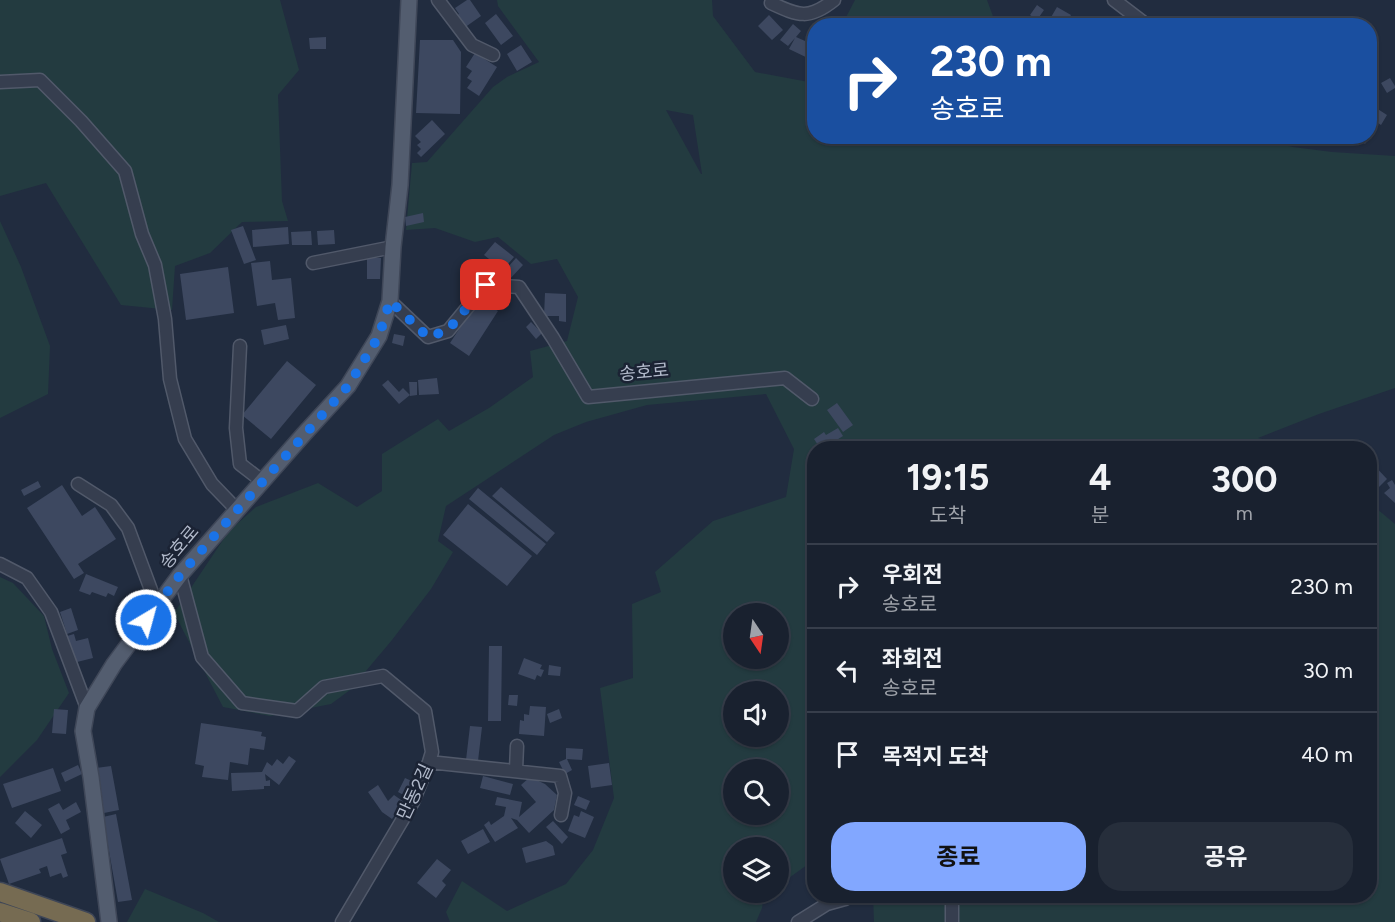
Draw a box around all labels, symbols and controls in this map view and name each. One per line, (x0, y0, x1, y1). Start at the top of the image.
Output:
text: 230 m (930, 36, 1052, 87)
icon: right (831, 42, 909, 120)
text: 송호로 (930, 92, 1005, 125)
pin (460, 259, 511, 310)
icon: arrive (469, 268, 502, 301)
street label: 송호로 (618, 359, 670, 385)
text: 19:15 (906, 456, 989, 499)
text: 4 (1089, 456, 1112, 499)
text: 300 (1211, 458, 1278, 501)
text: m (1236, 501, 1253, 525)
text: 도착 (929, 503, 966, 527)
text: 분 (1091, 503, 1109, 527)
street label: 송호로 (155, 521, 203, 573)
text: 우회전 (882, 561, 943, 588)
icon: right (831, 570, 864, 603)
text: 230 m (1290, 573, 1353, 600)
position arrow (114, 588, 178, 652)
text: 송호로 (882, 592, 937, 616)
north arrow (723, 603, 789, 669)
map controls (723, 603, 789, 903)
text: 좌회전 (882, 645, 943, 672)
icon: left (831, 654, 864, 687)
text: 30 m (1303, 657, 1353, 684)
text: 송호로 (882, 676, 937, 700)
button: sound (723, 681, 789, 747)
icon: arrive (831, 738, 864, 771)
text: 40 m (1301, 741, 1353, 768)
text: 목적지 도착 (882, 743, 988, 770)
button: search (723, 759, 789, 825)
street label: 만동2길 (392, 760, 438, 824)
button: 종료 (831, 822, 1086, 891)
button: 공유 (1098, 822, 1353, 891)
button: layers (723, 837, 789, 903)

